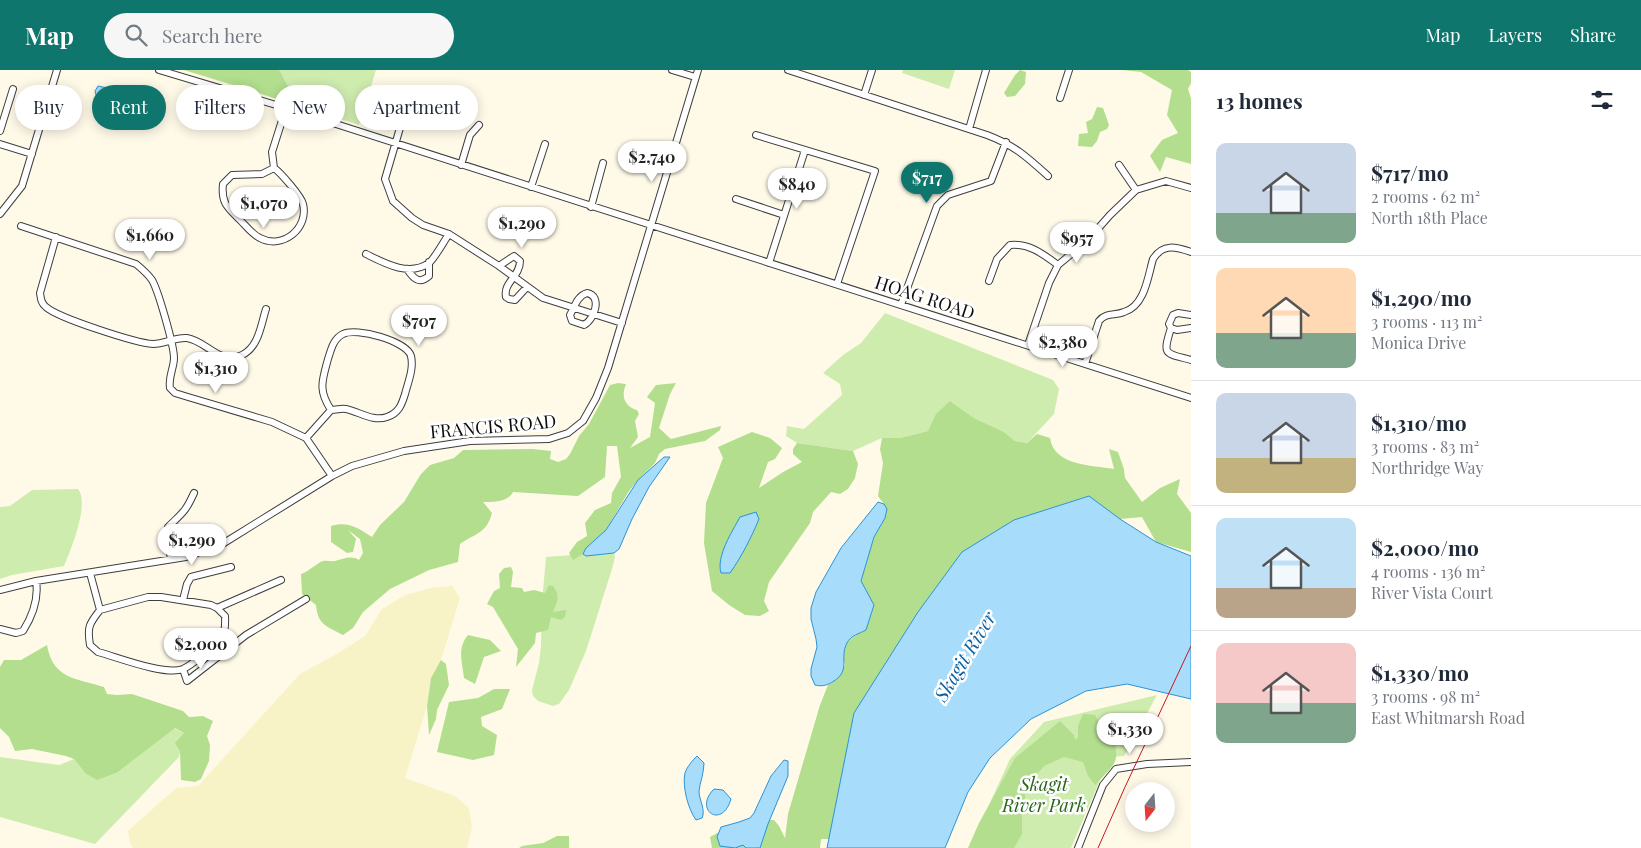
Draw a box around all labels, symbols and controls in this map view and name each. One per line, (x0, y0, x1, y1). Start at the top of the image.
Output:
search box (104, 13, 454, 58)
text: Map (25, 19, 74, 51)
icon: search (122, 21, 150, 49)
text: Search here (162, 22, 262, 48)
text: Map (1425, 23, 1460, 47)
text: Layers (1488, 23, 1542, 47)
text: Share (1570, 23, 1616, 47)
chip: Buy (15, 85, 82, 130)
chip: Rent (92, 85, 166, 130)
chip: Filters (176, 85, 264, 130)
chip: New (274, 85, 345, 130)
chip: Apartment (355, 85, 478, 130)
text: 13 homes (1216, 86, 1303, 114)
icon: filters (1588, 86, 1616, 114)
pin: $2,740 (611, 140, 693, 183)
text: $2,740 (629, 146, 675, 167)
text: $717/mo (1371, 158, 1449, 186)
pin: $717 (897, 162, 957, 204)
icon: home (1256, 163, 1316, 223)
text: $717 (912, 167, 942, 188)
pin: $840 (767, 168, 827, 210)
text: $840 (779, 173, 815, 194)
pin: $1,070 (223, 186, 305, 229)
text: 2 rooms · 62 m² (1371, 186, 1480, 207)
text: $1,070 (240, 192, 288, 213)
pin: $1,290 (481, 206, 563, 249)
text: North 18th Place (1371, 207, 1488, 228)
text: $1,290 (498, 212, 546, 233)
pin: $1,660 (109, 218, 191, 261)
pin: $957 (1047, 222, 1107, 264)
text: $1,660 (126, 224, 174, 245)
text: $957 (1061, 227, 1093, 248)
street label: HOAG ROAD (872, 270, 978, 324)
text: $1,290/mo (1371, 283, 1472, 311)
icon: home (1256, 288, 1316, 348)
pin: $707 (389, 304, 449, 347)
text: $707 (402, 310, 436, 331)
text: 3 rooms · 113 m² (1371, 311, 1482, 332)
pin: $2,380 (1022, 326, 1104, 368)
text: $2,380 (1039, 331, 1087, 352)
text: Monica Drive (1371, 332, 1466, 353)
pin: $1,310 (175, 352, 257, 394)
text: $1,310 (194, 357, 238, 378)
text: $1,310/mo (1371, 408, 1467, 436)
street label: FRANCIS ROAD (429, 409, 557, 443)
icon: home (1256, 413, 1316, 473)
text: 3 rooms · 83 m² (1371, 436, 1479, 457)
text: Northridge Way (1371, 457, 1484, 478)
pin: $1,290 (151, 524, 233, 566)
text: $1,290 (168, 529, 216, 550)
text: $2,000/mo (1371, 533, 1479, 561)
icon: home (1256, 538, 1316, 598)
text: 4 rooms · 136 m² (1371, 561, 1486, 582)
text: River Vista Court (1371, 582, 1493, 603)
water label: Skagit River (926, 605, 1001, 707)
pin: $2,000 (160, 628, 242, 670)
text: $2,000 (175, 633, 227, 654)
text: $1,330/mo (1371, 658, 1469, 686)
icon: home (1256, 663, 1316, 723)
text: 3 rooms · 98 m² (1371, 686, 1480, 707)
text: East Whitmarsh Road (1371, 707, 1525, 728)
pin: $1,330 (1089, 712, 1171, 755)
text: $1,330 (1107, 718, 1153, 739)
park label: Skagit River Park (1001, 772, 1086, 817)
north arrow (1125, 782, 1175, 832)
map controls (1125, 782, 1175, 832)

